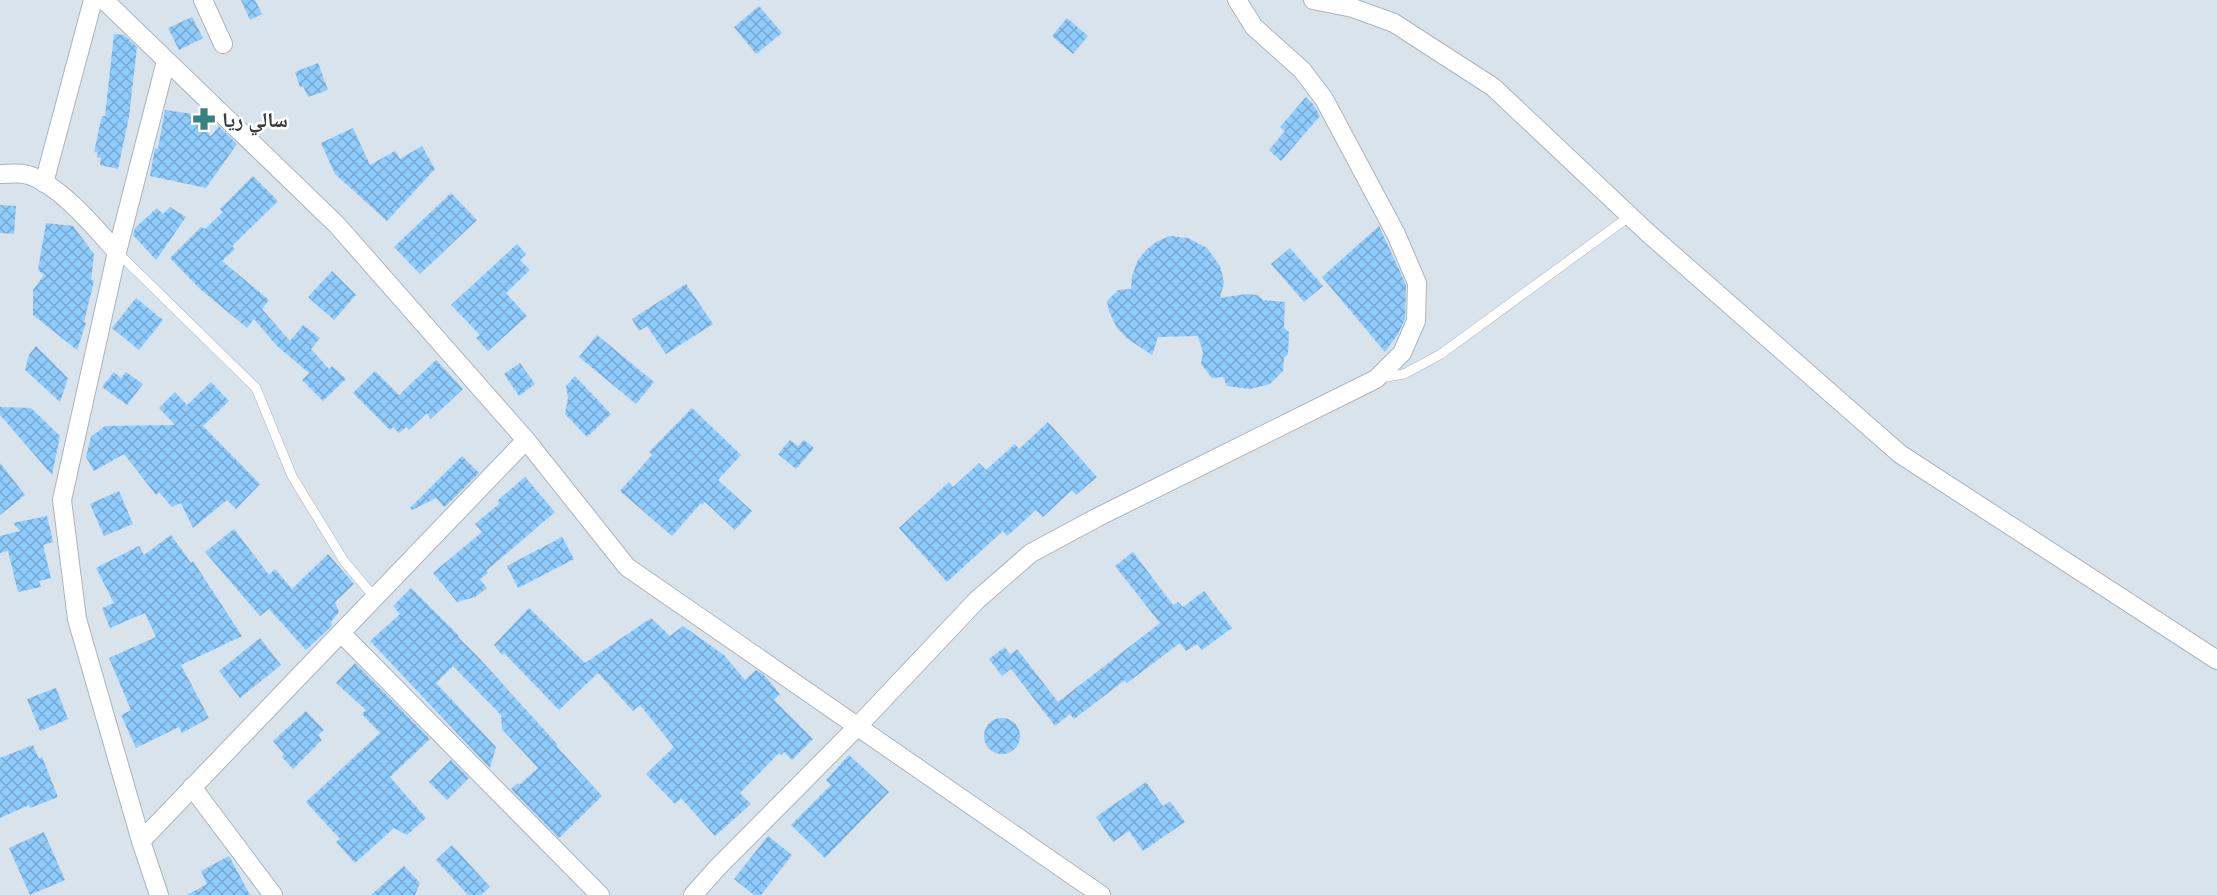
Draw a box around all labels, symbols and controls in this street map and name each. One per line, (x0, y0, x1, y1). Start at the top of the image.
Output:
pharmacy icon: سالي ريا (191, 106, 217, 132)
place label: سالي ريا (222, 107, 288, 136)

